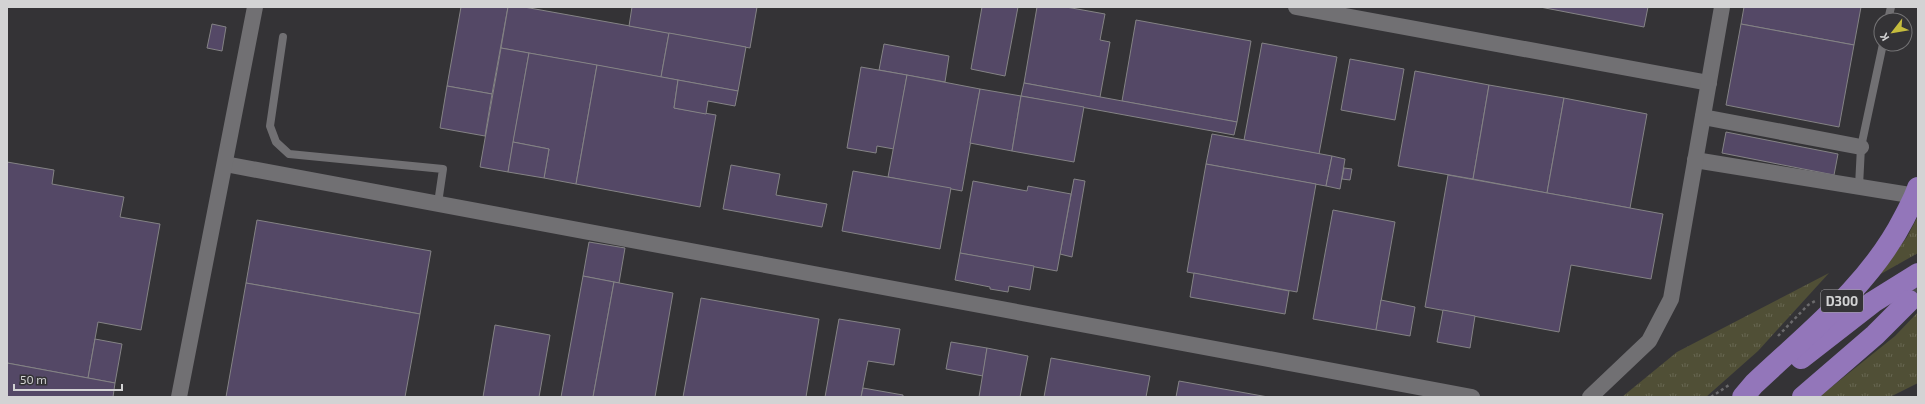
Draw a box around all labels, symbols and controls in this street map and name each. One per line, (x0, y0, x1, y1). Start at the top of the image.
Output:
north arrow (1873, 12, 1913, 52)
text: K (1877, 31, 1891, 44)
road number: D300 (1821, 290, 1863, 312)
scale bar (14, 366, 122, 392)
text: 50 m (20, 372, 47, 386)

